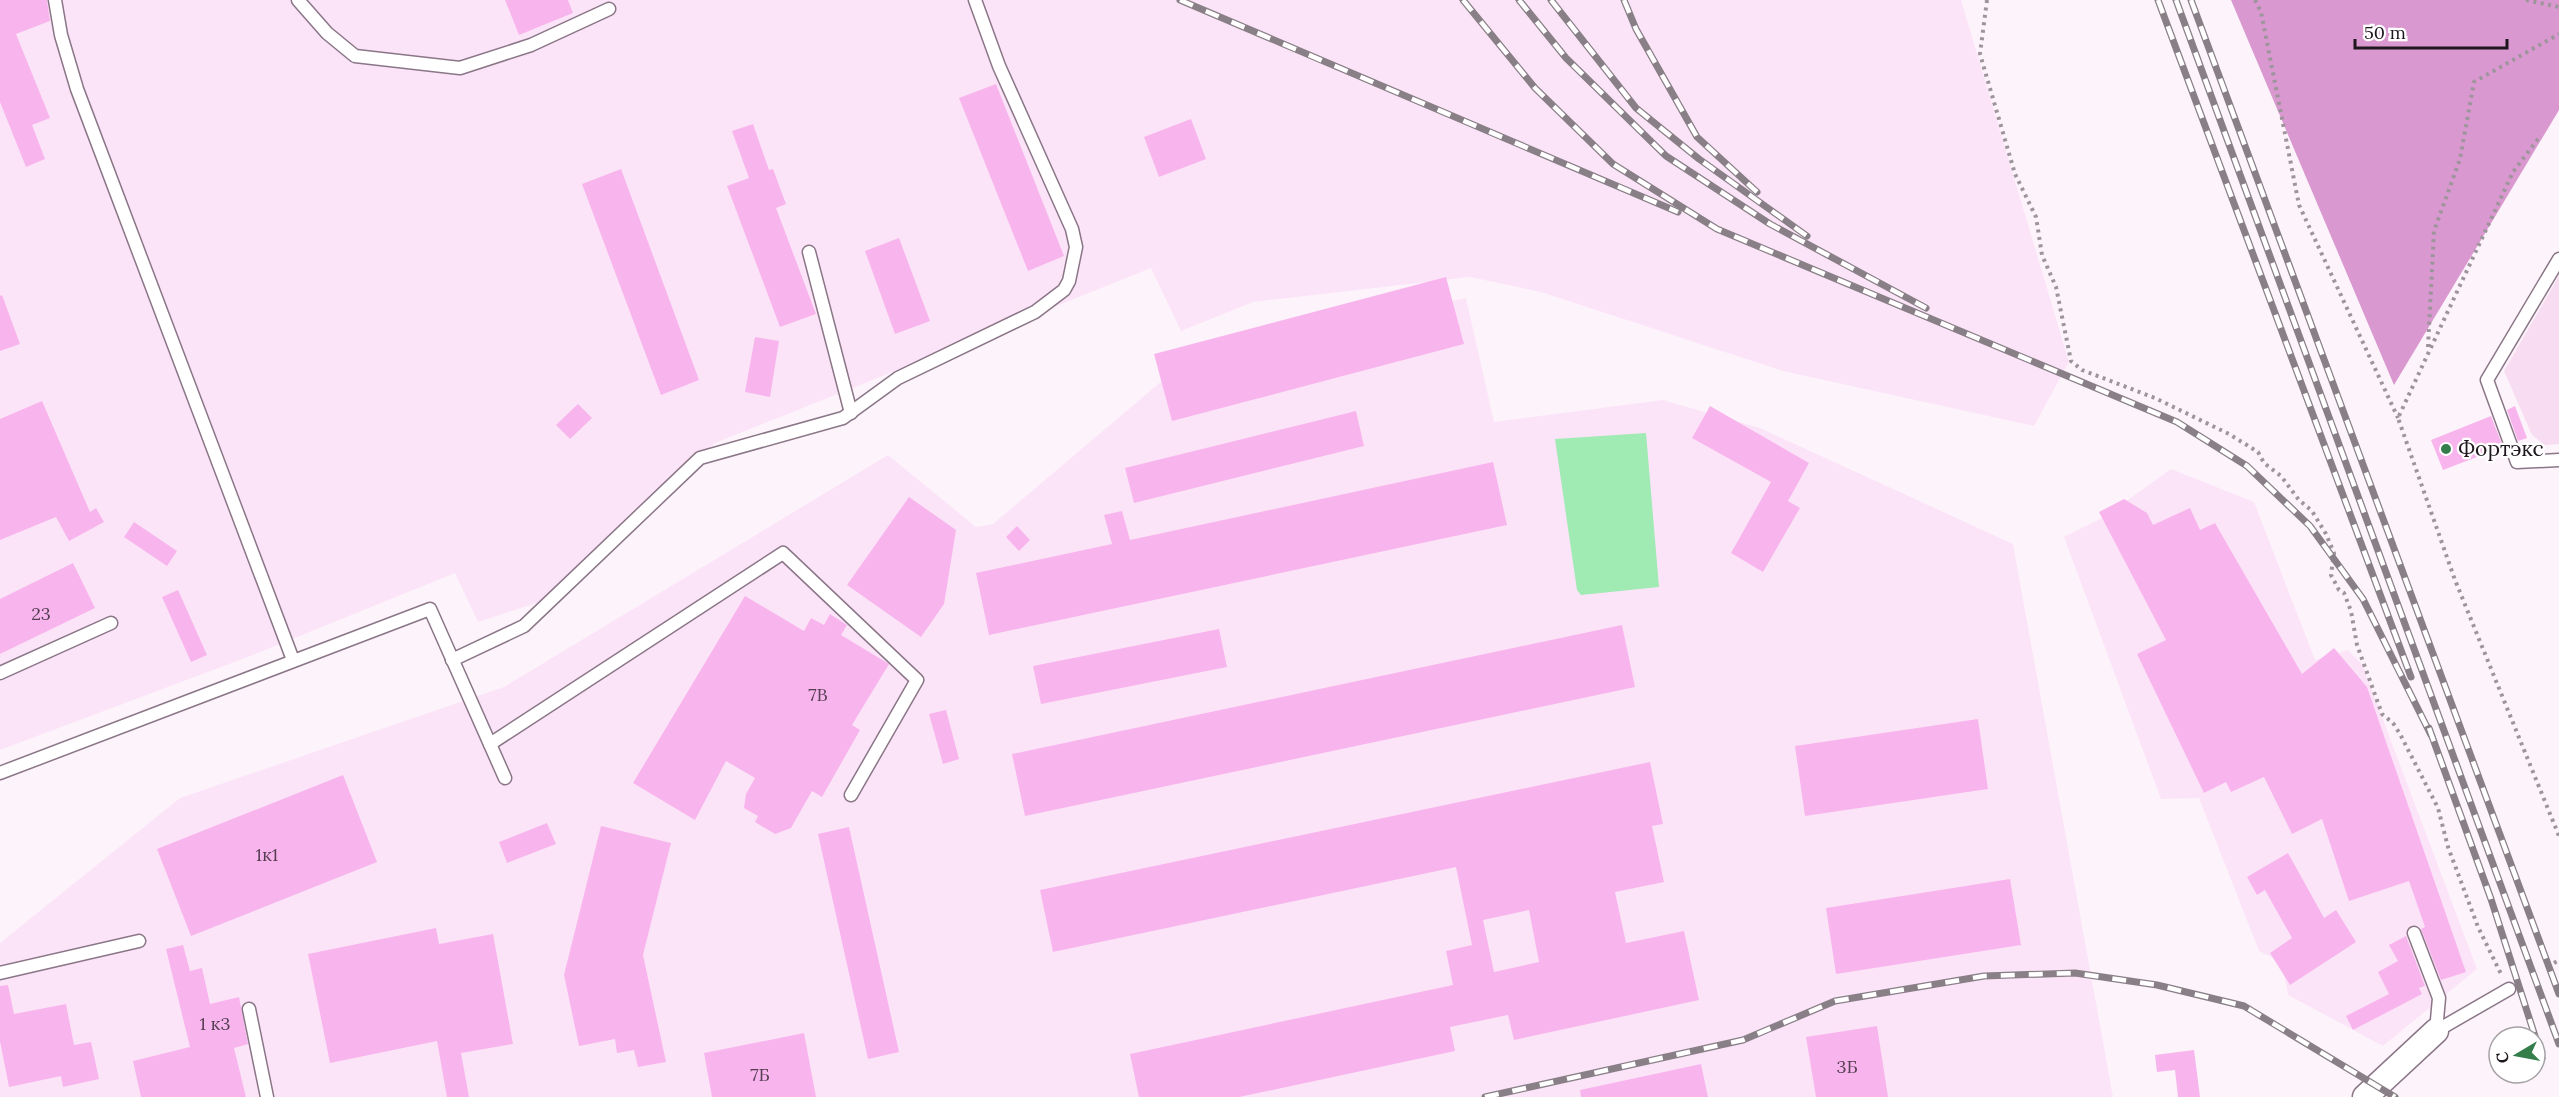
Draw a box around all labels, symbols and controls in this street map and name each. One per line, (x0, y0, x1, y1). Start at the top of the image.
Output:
scale bar (2355, 12, 2506, 50)
text: 50 m (2364, 21, 2406, 44)
place label: Фортэкс (2458, 435, 2544, 462)
marker: Фортэкс (2439, 442, 2453, 456)
house number: 23 (31, 602, 51, 625)
house number: 7В (808, 683, 828, 706)
house number: 1к1 (256, 843, 278, 866)
house number: 1 к3 (200, 1012, 230, 1035)
north arrow (2487, 1025, 2547, 1085)
text: С (2491, 1050, 2513, 1065)
house number: 3Б (1836, 1055, 1858, 1078)
house number: 7Б (750, 1063, 770, 1086)

